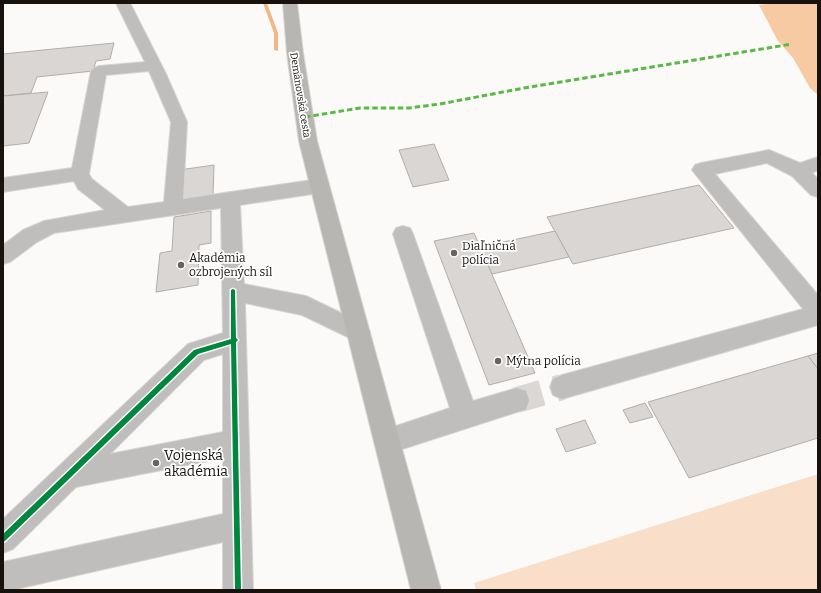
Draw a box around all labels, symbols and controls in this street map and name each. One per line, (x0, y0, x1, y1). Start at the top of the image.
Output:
street label: Demänovská cesta (287, 52, 313, 139)
place label: Diaľničná polícia (462, 239, 516, 267)
marker: Diaľničná polícia (449, 248, 459, 258)
place label: Akadémia ozbrojených síl (189, 251, 273, 279)
marker: Akadémia ozbrojených síl (176, 260, 186, 270)
place label: Mýtna polícia (506, 354, 581, 368)
marker: Mýtna polícia (493, 356, 503, 366)
place label: Vojenská akadémia (164, 447, 228, 480)
marker: Vojenská akadémia (151, 458, 161, 468)

